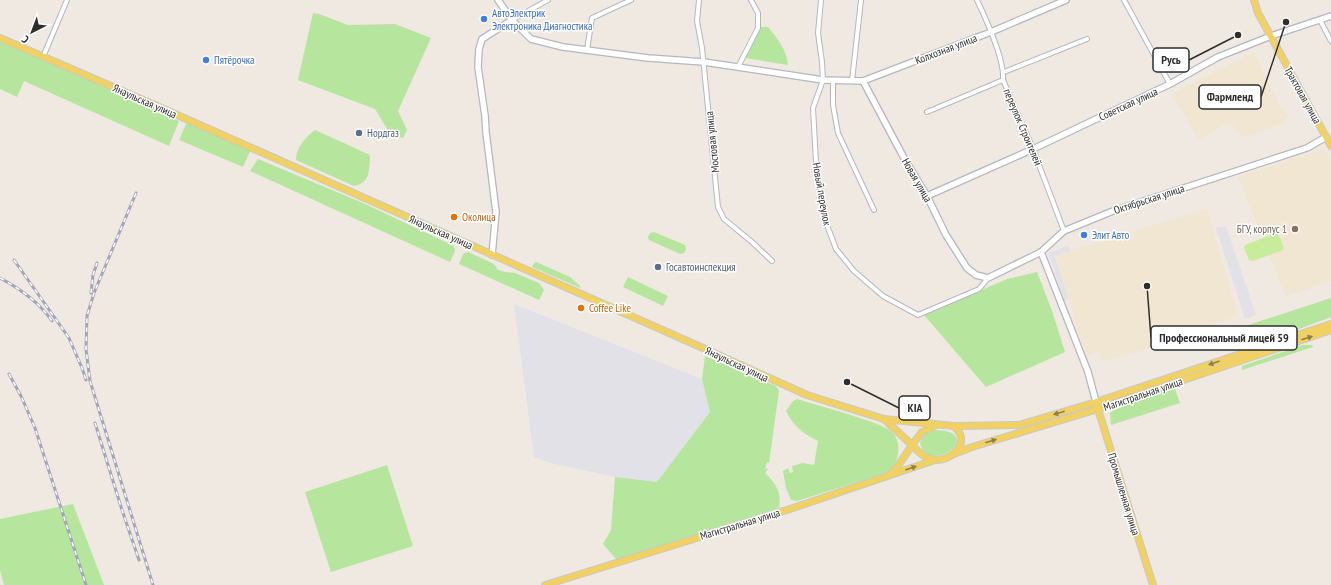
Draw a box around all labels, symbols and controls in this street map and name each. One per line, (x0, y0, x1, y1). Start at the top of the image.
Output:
place label: АвтоЭлектрик Электроника Диагностика (492, 6, 592, 33)
north arrow (12, 12, 52, 52)
marker: АвтоЭлектрик Электроника Диагностика (479, 14, 489, 24)
street label: Колхозная улица (913, 31, 979, 67)
text: С (19, 33, 32, 46)
callout: Русь (1153, 48, 1189, 72)
text: Русь (1161, 52, 1181, 67)
place label: Пятёрочка (214, 53, 255, 67)
marker: Пятёрочка (201, 55, 211, 65)
street label: Трактовая улица (1282, 64, 1324, 126)
street label: Янаульская улица (111, 81, 179, 121)
street label: Советская улица (1096, 84, 1160, 124)
callout: Фармленд (1199, 85, 1261, 109)
street label: переулок Строителей (1000, 86, 1046, 168)
text: Фармленд (1207, 89, 1253, 104)
street label: Мостовая улица (702, 111, 722, 173)
place label: Нордгаз (367, 126, 399, 140)
marker: Нордгаз (354, 128, 364, 138)
street label: Новая улица (899, 155, 935, 205)
street label: Новый переулок (810, 161, 835, 227)
street label: Октябрьская улица (1112, 181, 1186, 217)
place label: Околица (462, 210, 496, 224)
street label: Янаульская улица (407, 212, 475, 252)
marker: Околица (449, 212, 459, 222)
place label: БГУ, корпус 1 (1237, 222, 1287, 236)
marker: БГУ, корпус 1 (1290, 224, 1300, 234)
place label: Элит Авто (1092, 228, 1129, 242)
marker: Элит Авто (1079, 230, 1089, 240)
place label: Госавтоинспекция (666, 260, 736, 274)
marker: Госавтоинспекция (653, 262, 663, 272)
place label: Coffee Like (589, 301, 631, 315)
marker: Coffee Like (576, 303, 586, 313)
callout: Профессиональный лицей 59 (1151, 326, 1297, 350)
text: Профессиональный лицей 59 (1159, 330, 1289, 345)
one-way arrow (1302, 335, 1314, 341)
street label: Янаульская улица (703, 343, 771, 385)
one-way arrow (1208, 360, 1220, 366)
street label: Магистральная улица (1102, 374, 1184, 414)
callout: KIA (899, 396, 930, 420)
text: KIA (907, 400, 924, 415)
one-way arrow (1053, 410, 1065, 416)
one-way arrow (985, 438, 997, 444)
street label: Промышленная улица (1105, 451, 1143, 537)
one-way arrow (906, 464, 918, 470)
street label: Магистральная улица (698, 505, 782, 543)

